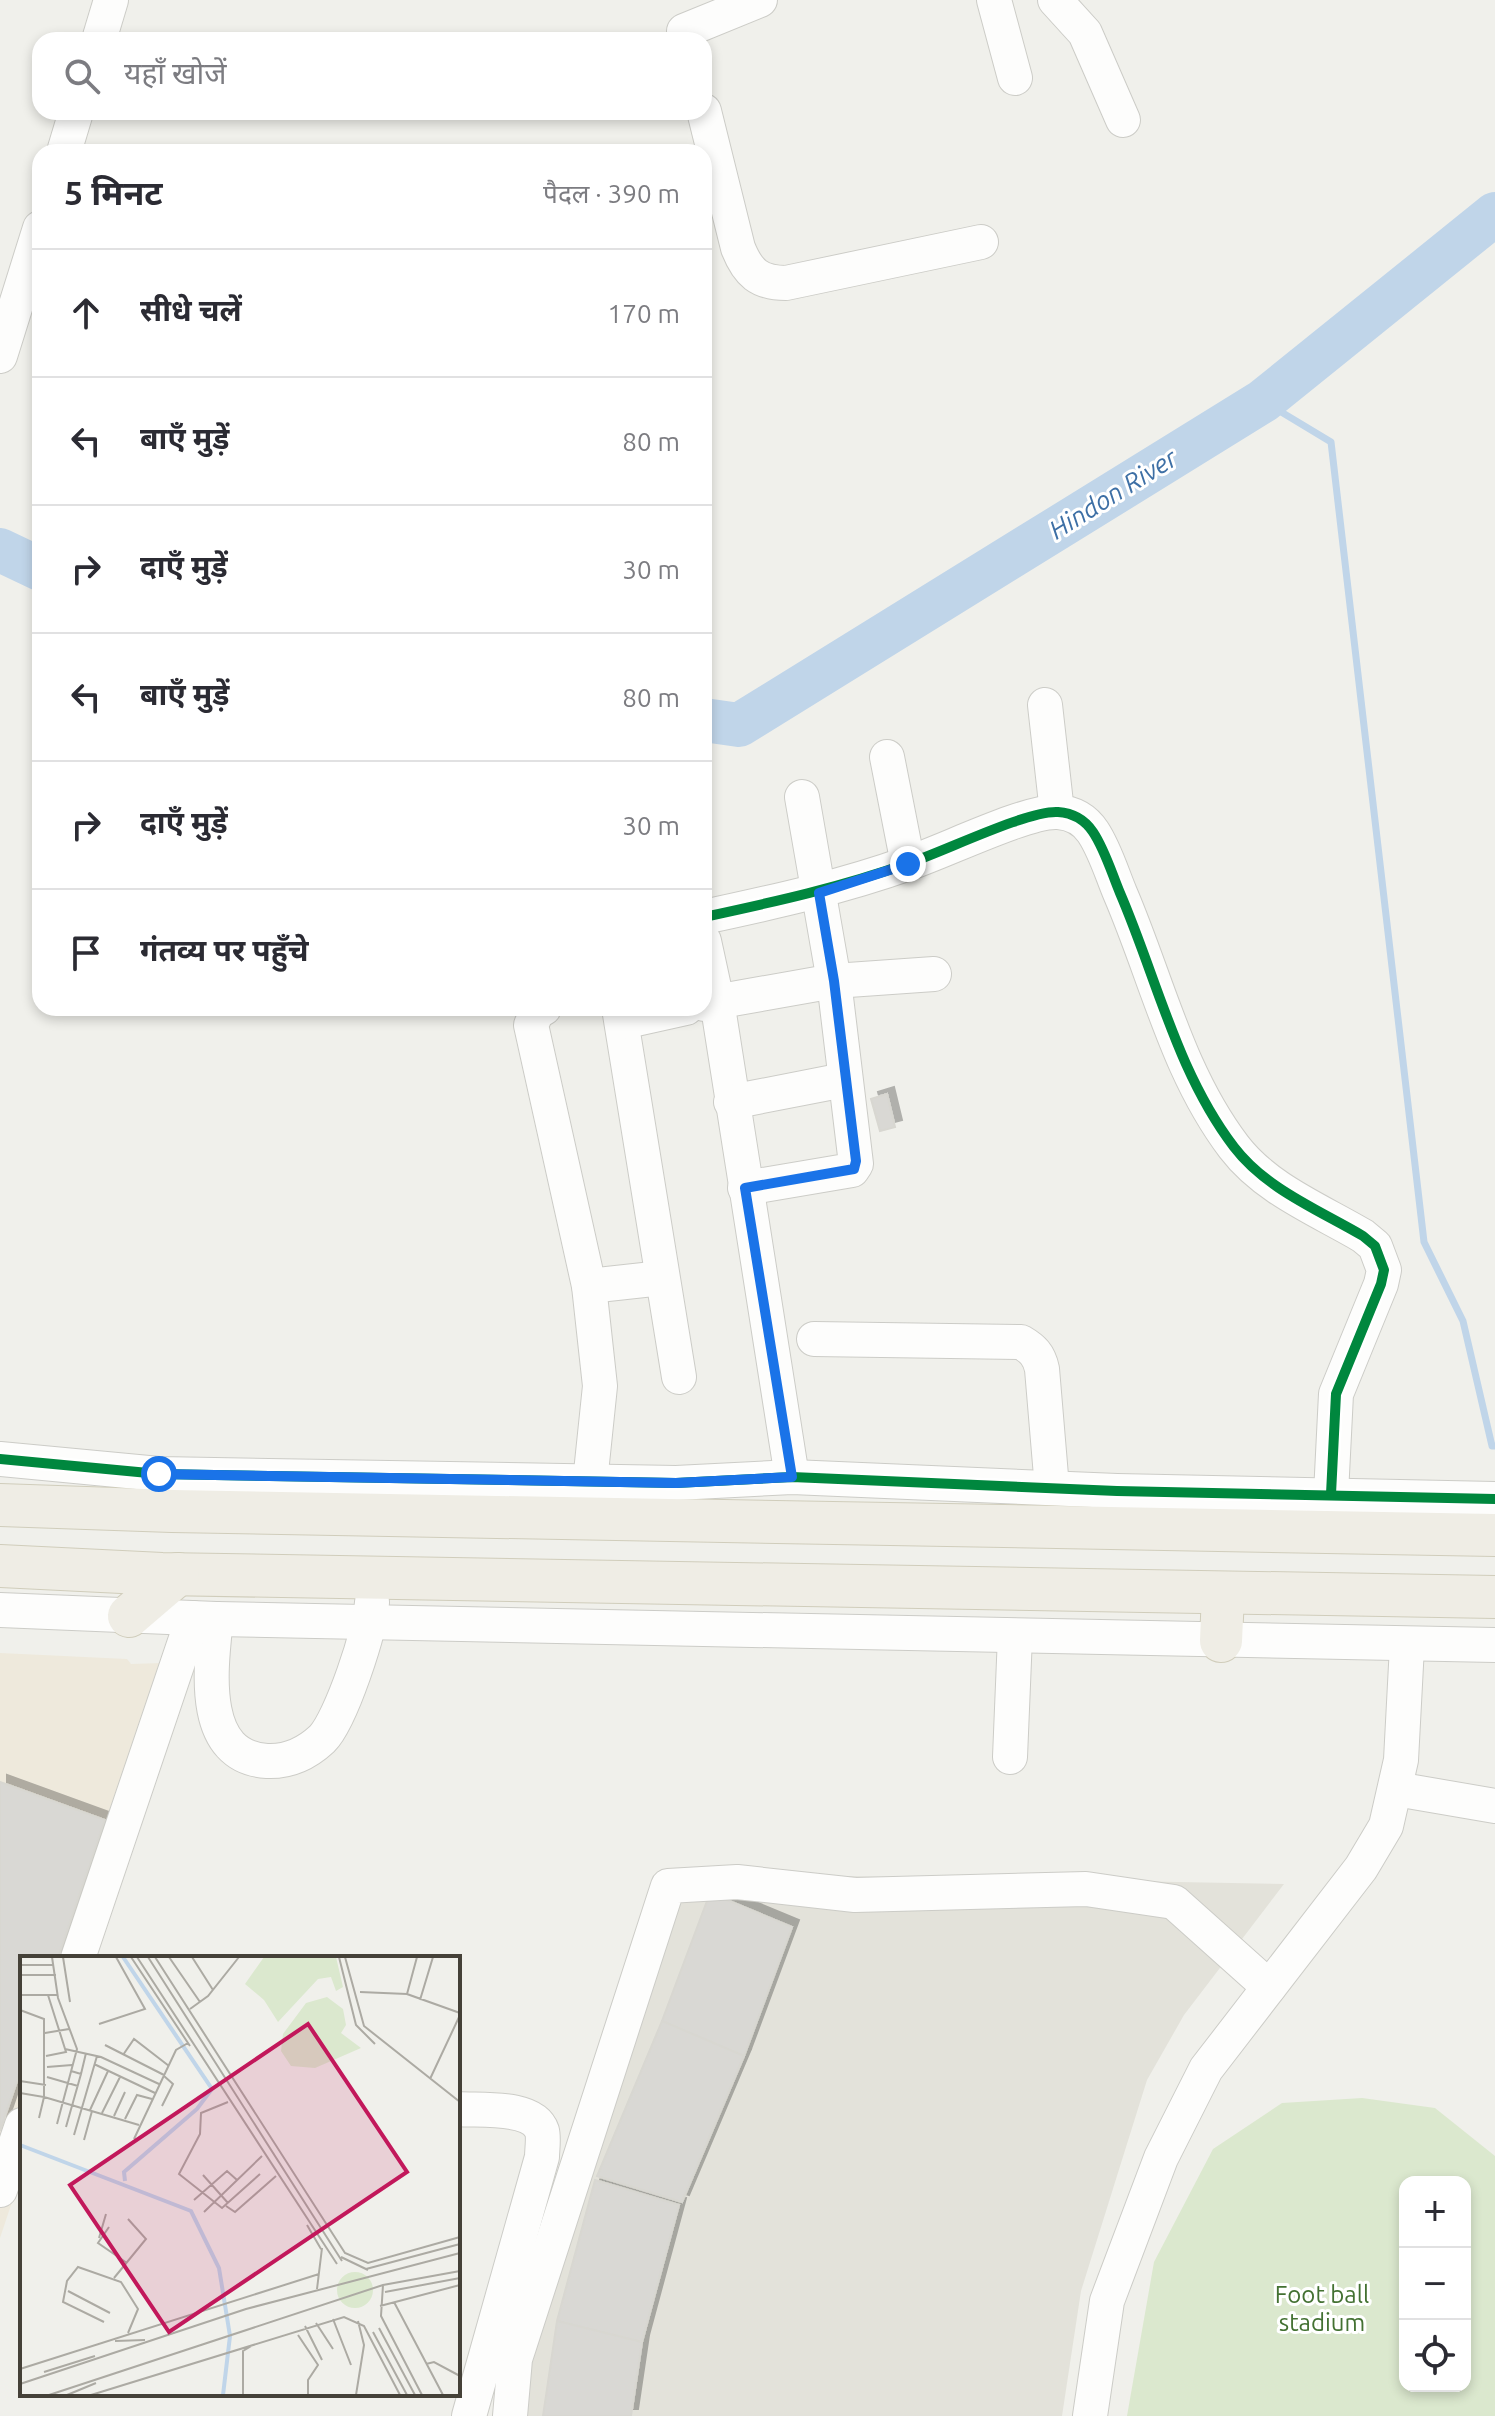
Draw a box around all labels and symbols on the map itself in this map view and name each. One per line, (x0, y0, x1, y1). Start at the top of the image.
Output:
water label: Hindon River (1043, 442, 1183, 544)
route end (890, 846, 926, 882)
route start (141, 1456, 177, 1492)
inset map (20, 1956, 460, 2396)
park label: Foot ball stadium (1275, 2281, 1369, 2336)

